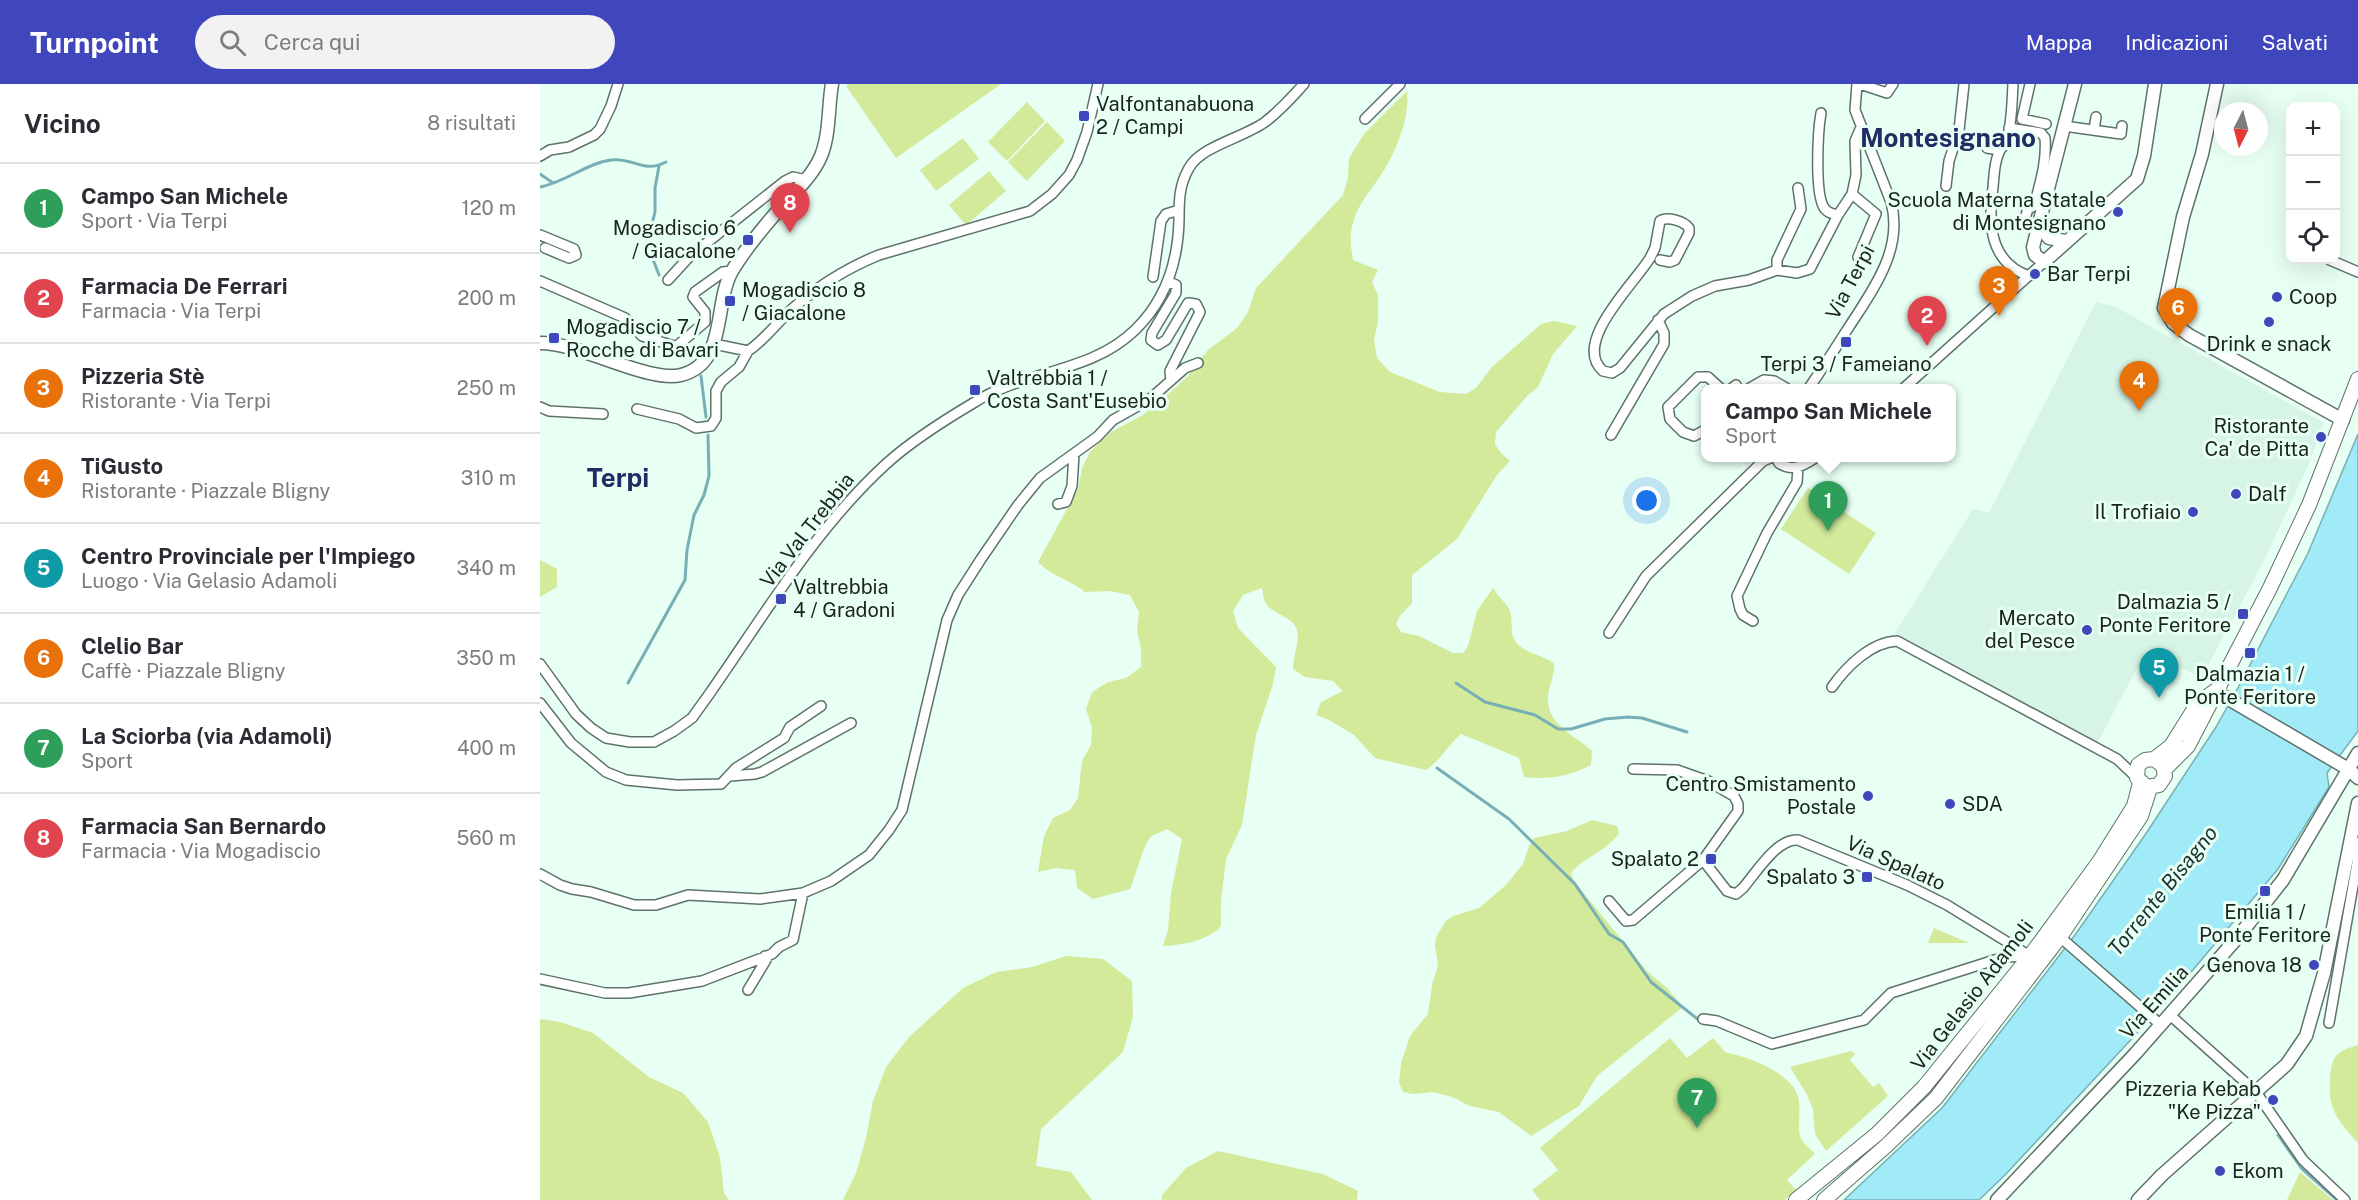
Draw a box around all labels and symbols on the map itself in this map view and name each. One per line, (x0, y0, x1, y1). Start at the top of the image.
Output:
place label: Valfontanabuona 2 / Campi (1096, 92, 1254, 139)
north arrow (2214, 102, 2268, 156)
marker: Valfontanabuona 2 / Campi (1077, 109, 1091, 123)
district label: Montesignano (1860, 122, 2036, 153)
pin: 8 (770, 184, 810, 233)
place label: Scuola Materna Statale di Montesignano (1888, 188, 2106, 235)
marker: Scuola Materna Statale di Montesignano (2111, 205, 2125, 219)
place label: Mogadiscio 6 / Giacalone (613, 216, 736, 263)
marker: Mogadiscio 6 / Giacalone (741, 233, 755, 247)
street label: Via Terpi (1820, 241, 1880, 323)
place label: Bar Terpi (2047, 262, 2131, 286)
pin: 3 (1980, 266, 2018, 316)
marker: Bar Terpi (2028, 267, 2042, 281)
place label: Mogadiscio 8 / Giacalone (742, 278, 866, 325)
place label: Coop (2289, 285, 2337, 309)
pin: 6 (2158, 288, 2198, 338)
marker: Coop (2270, 290, 2284, 304)
marker: Mogadiscio 8 / Giacalone (723, 294, 737, 308)
pin: 2 (1908, 296, 1946, 346)
place label: Mogadiscio 7 / Rocche di Bavari (566, 315, 719, 362)
marker: Drink e snack (2262, 315, 2276, 329)
marker: Mogadiscio 7 / Rocche di Bavari (547, 331, 561, 345)
place label: Drink e snack (2207, 332, 2331, 356)
marker: Terpi 3 / Fameiano (1839, 335, 1853, 349)
place label: Terpi 3 / Fameiano (1761, 352, 1931, 376)
pin: 4 (2120, 362, 2158, 411)
place label: Valtrebbia 1 / Costa Sant'Eusebio (987, 366, 1167, 413)
marker: Valtrebbia 1 / Costa Sant'Eusebio (968, 383, 982, 397)
place label: Ristorante Ca' de Pitta (2205, 414, 2309, 461)
marker: Ristorante Ca' de Pitta (2314, 430, 2328, 444)
district label: Terpi (587, 462, 649, 493)
street label: Via Val Trebbia (755, 468, 859, 592)
pin: 1 (1808, 482, 1848, 531)
place label: Dalf (2248, 482, 2287, 506)
your location (1632, 486, 1661, 515)
marker: Dalf (2229, 487, 2243, 501)
place label: Il Trofiaio (2095, 500, 2181, 524)
marker: Il Trofiaio (2186, 505, 2200, 519)
place label: Valtrebbia 4 / Gradoni (793, 575, 895, 622)
place label: Dalmazia 5 / Ponte Feritore (2099, 590, 2231, 637)
marker: Valtrebbia 4 / Gradoni (774, 592, 788, 606)
place label: Mercato del Pesce (1985, 606, 2075, 653)
marker: Dalmazia 5 / Ponte Feritore (2236, 607, 2250, 621)
marker: Mercato del Pesce (2080, 623, 2094, 637)
marker: Dalmazia 1 / Ponte Feritore (2243, 646, 2257, 660)
pin: 5 (2140, 648, 2178, 698)
place label: Dalmazia 1 / Ponte Feritore (2184, 662, 2316, 709)
place label: Centro Smistamento Postale (1665, 772, 1856, 819)
marker: Centro Smistamento Postale (1861, 789, 1875, 803)
place label: SDA (1962, 792, 2003, 816)
marker: SDA (1943, 797, 1957, 811)
water label: Torrente Bisagno (2103, 821, 2223, 961)
street label: Via Spalato (1843, 830, 1949, 896)
place label: Spalato 2 (1611, 847, 1699, 871)
marker: Spalato 2 (1704, 852, 1718, 866)
place label: Spalato 3 (1766, 865, 1855, 889)
marker: Spalato 3 (1860, 870, 1874, 884)
marker: Emilia 1 / Ponte Feritore (2258, 884, 2272, 898)
place label: Emilia 1 / Ponte Feritore (2199, 900, 2331, 947)
street label: Via Gelasio Adamoli (1906, 915, 2038, 1075)
place label: Genova 18 (2207, 953, 2302, 977)
marker: Genova 18 (2307, 958, 2321, 972)
street label: Via Emilia (2115, 960, 2193, 1044)
place label: Pizzeria Kebab "Ke Pizza" (2125, 1077, 2261, 1124)
pin: 7 (1678, 1078, 1716, 1128)
marker: Pizzeria Kebab "Ke Pizza" (2266, 1093, 2280, 1107)
place label: Ekom (2232, 1159, 2284, 1183)
marker: Ekom (2213, 1164, 2227, 1178)

